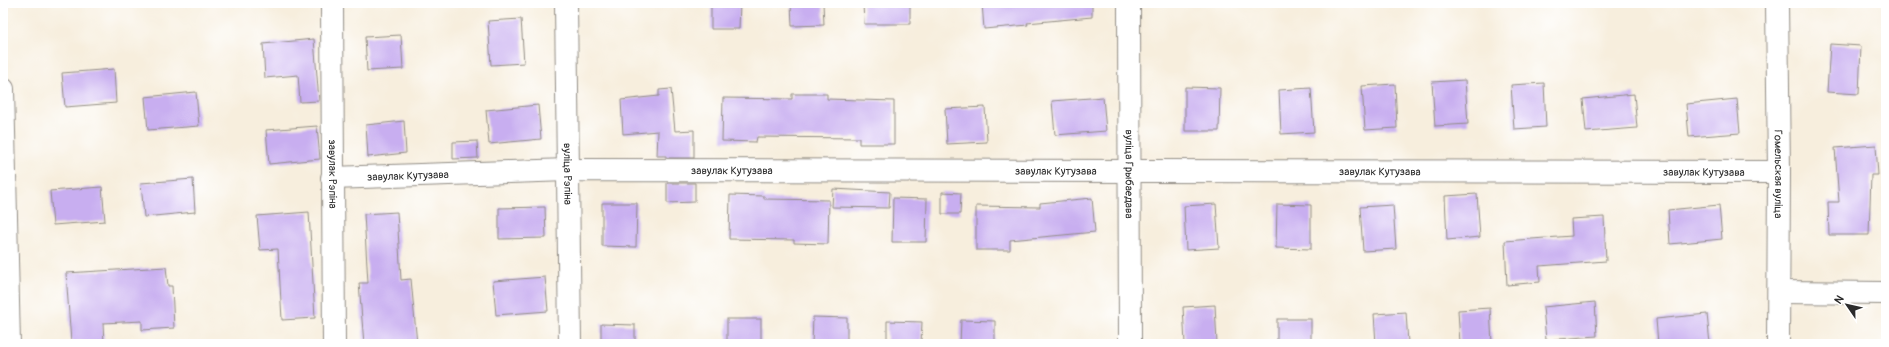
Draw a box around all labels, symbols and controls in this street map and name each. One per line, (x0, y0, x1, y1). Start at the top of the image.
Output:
street label: вуліца Грыбаедава (1123, 129, 1136, 219)
street label: Гомельская вуліца (1772, 130, 1786, 218)
street label: завулак Рэпіна (326, 139, 340, 209)
street label: вуліца Рэпіна (561, 143, 575, 205)
street label: завулак Кутузава (691, 164, 773, 177)
street label: завулак Кутузава (1015, 164, 1097, 177)
street label: завулак Кутузава (1339, 165, 1421, 178)
street label: завулак Кутузава (1663, 165, 1745, 178)
street label: завулак Кутузава (367, 168, 449, 183)
north arrow (1827, 285, 1867, 325)
text: N (1832, 293, 1847, 306)

